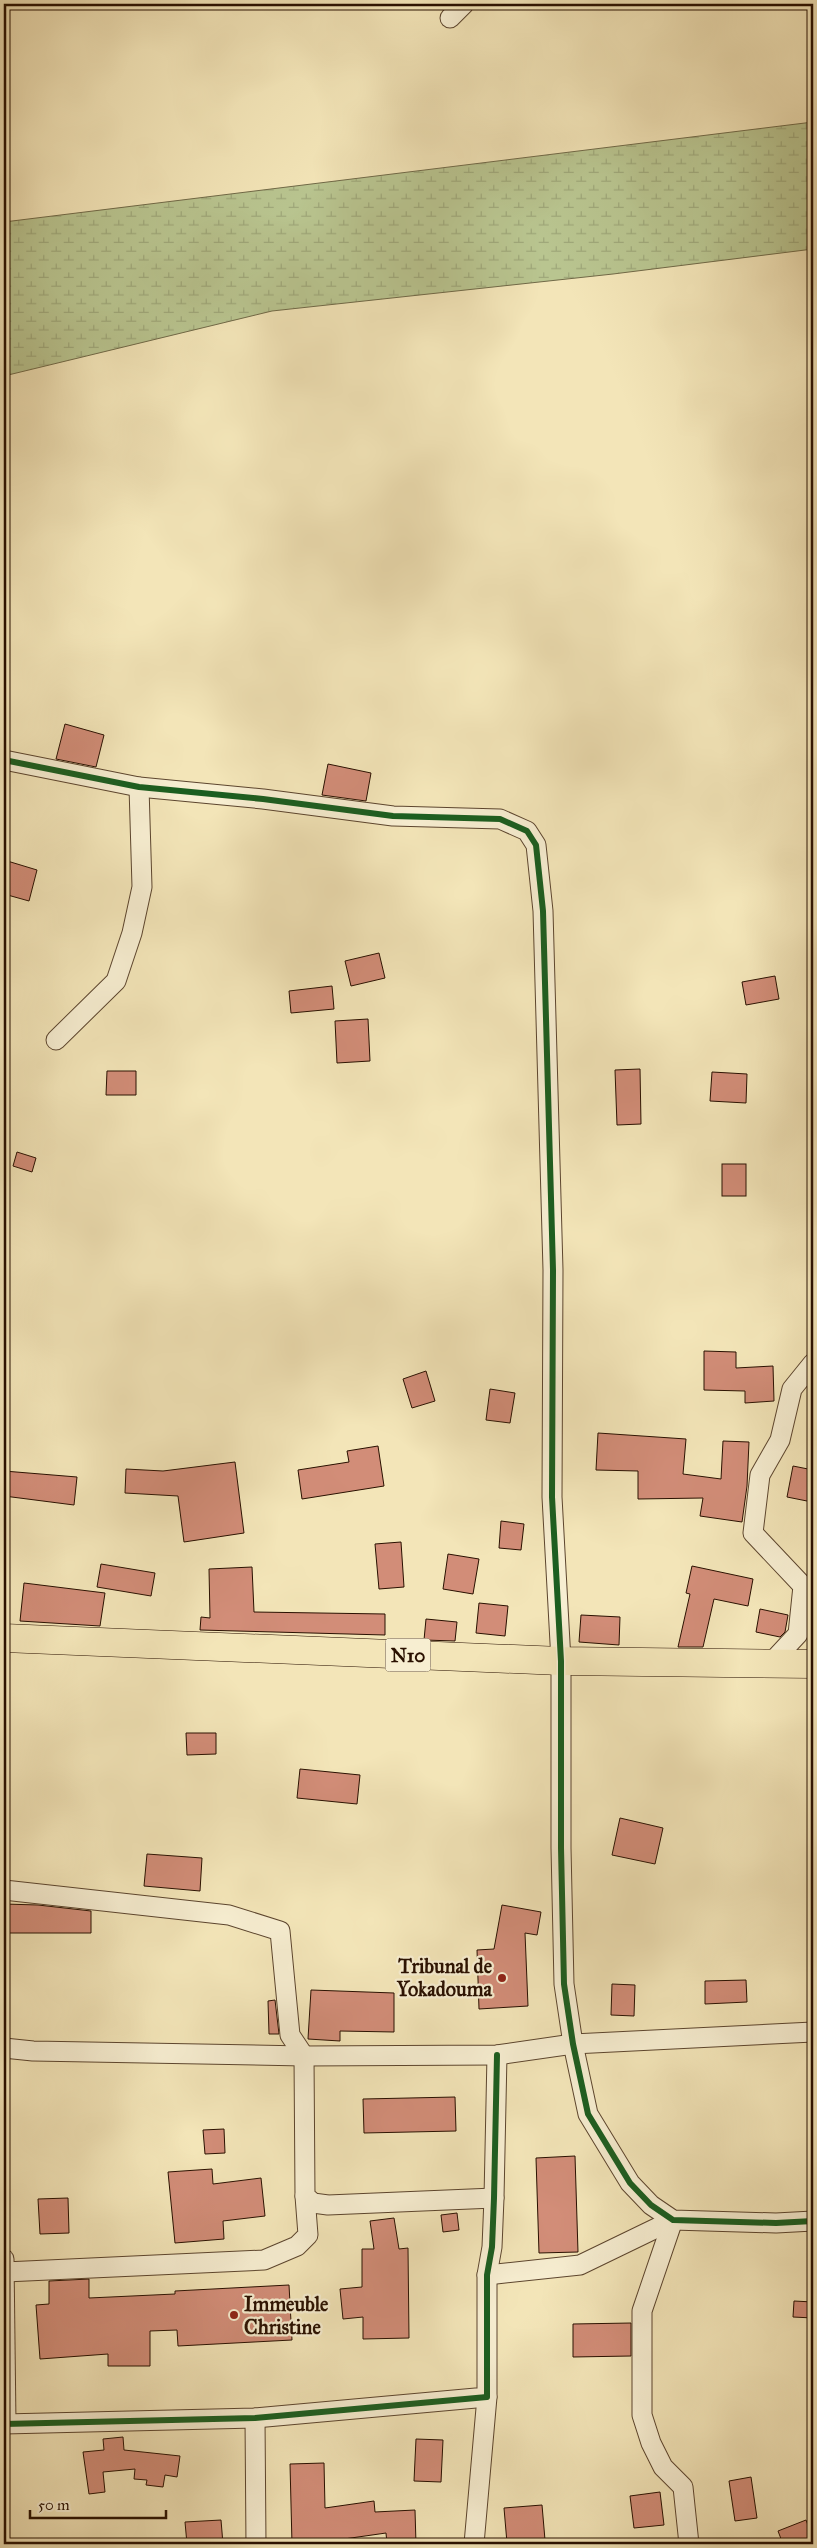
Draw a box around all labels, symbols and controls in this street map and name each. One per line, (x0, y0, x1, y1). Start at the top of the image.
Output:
road number: N10 (386, 1638, 430, 1672)
place label: Tribunal de Yokadouma (396, 1954, 493, 2001)
marker: Tribunal de Yokadouma (496, 1972, 508, 1984)
place label: Immeuble Christine (244, 2292, 329, 2339)
marker: Immeuble Christine (228, 2309, 240, 2321)
scale bar (30, 2488, 166, 2520)
text: 50 m (38, 2496, 70, 2514)

